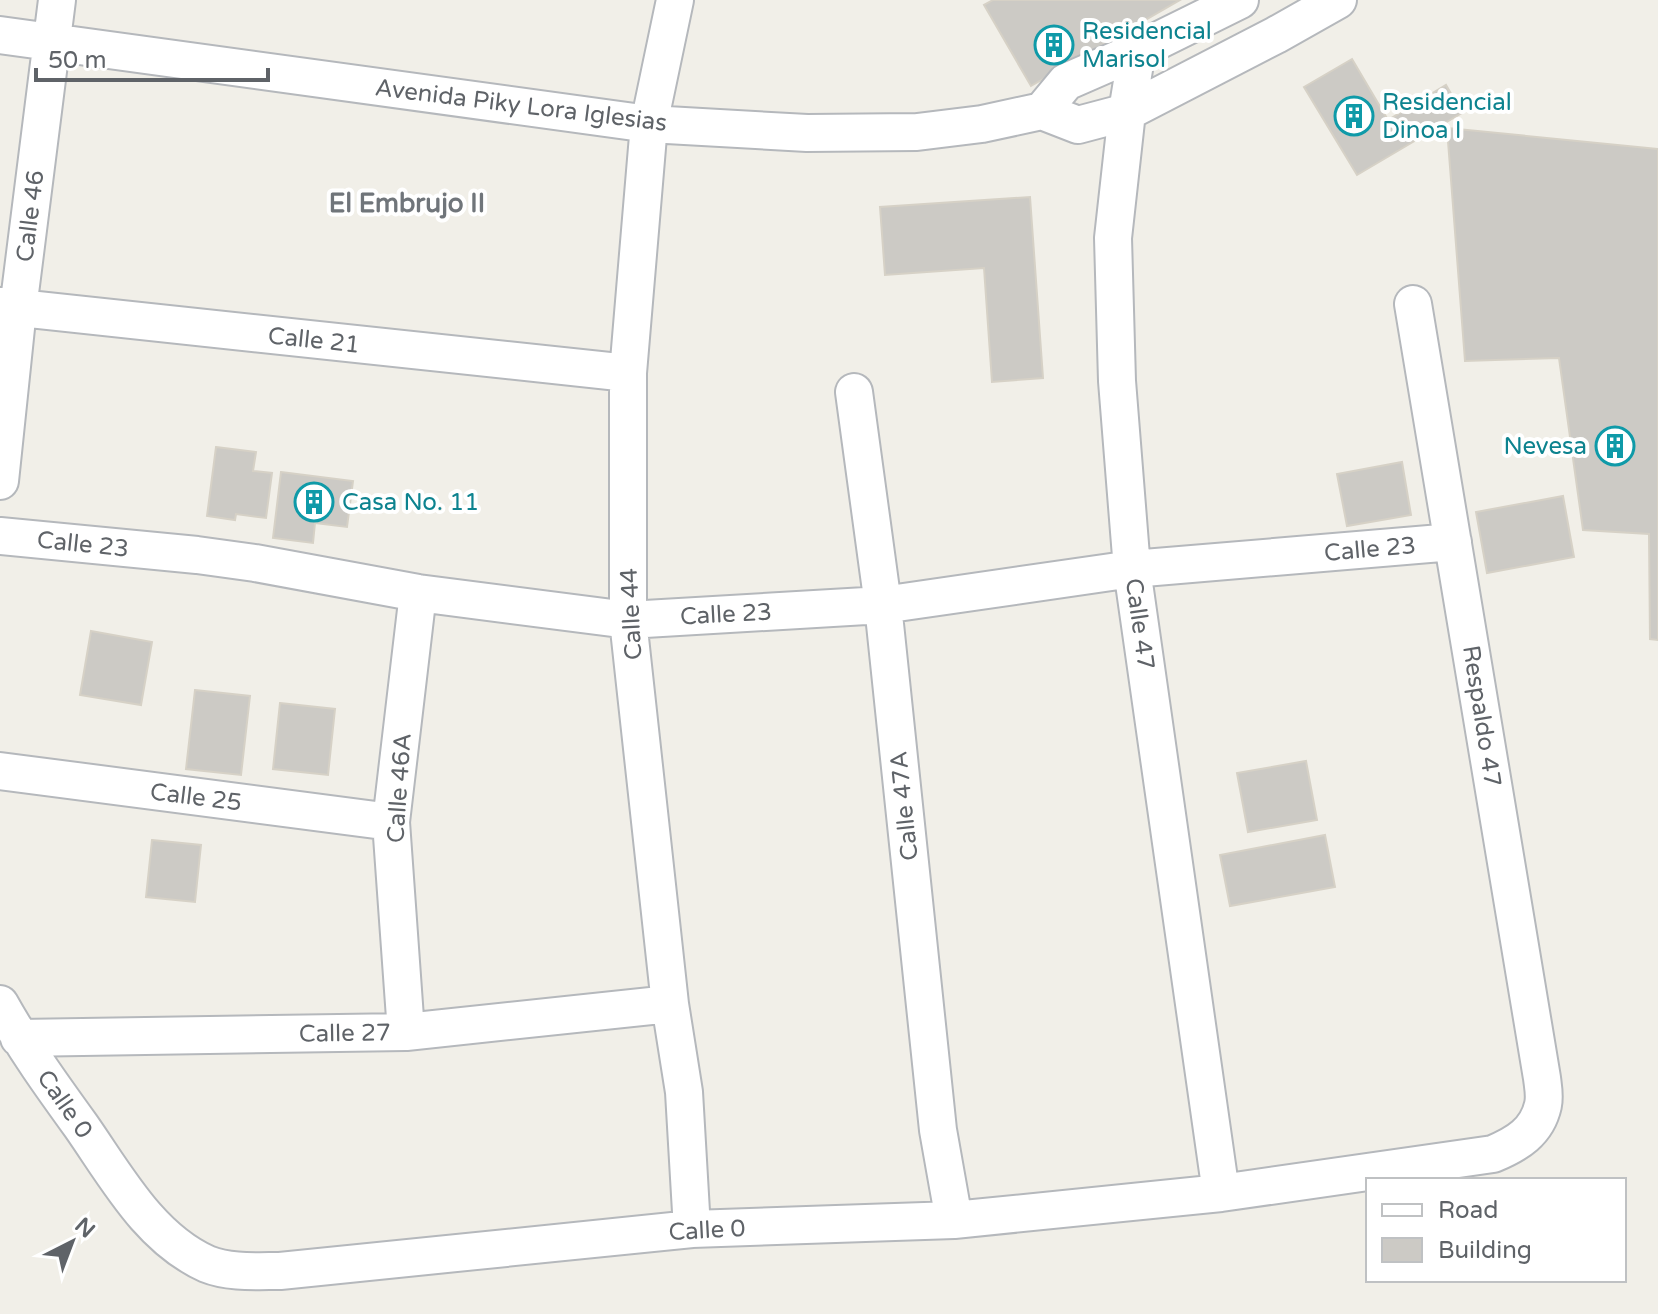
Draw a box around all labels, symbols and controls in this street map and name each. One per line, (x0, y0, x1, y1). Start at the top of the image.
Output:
place label: Residencial Marisol (1082, 17, 1212, 74)
building icon: Residencial Marisol (1033, 24, 1075, 66)
scale bar (36, 32, 268, 82)
text: 50 m (48, 46, 106, 75)
street label: Avenida Piky Lora Iglesias (373, 73, 669, 138)
place label: Residencial Dinoa I (1382, 88, 1512, 145)
building icon: Residencial Dinoa I (1333, 95, 1375, 137)
street label: Calle 46 (10, 169, 50, 264)
district label: El Embrujo II (329, 188, 485, 219)
street label: Calle 21 (267, 321, 361, 360)
building icon: Nevesa (1594, 425, 1636, 467)
place label: Nevesa (1503, 432, 1587, 461)
building icon: Casa No. 11 (293, 481, 335, 523)
place label: Casa No. 11 (342, 488, 479, 517)
street label: Calle 23 (36, 525, 130, 564)
street label: Calle 23 (1323, 531, 1417, 568)
street label: Calle 44 (615, 567, 648, 661)
street label: Calle 47 (1119, 576, 1160, 672)
street label: Calle 23 (679, 598, 773, 631)
street label: Respaldo 47 (1456, 643, 1507, 789)
street label: Calle 46A (381, 732, 418, 844)
street label: Calle 47A (884, 750, 925, 862)
street label: Calle 25 (148, 777, 243, 817)
street label: Calle 27 (299, 1018, 391, 1049)
street label: Calle 0 (31, 1064, 99, 1144)
legend (1366, 1178, 1626, 1282)
text: Road (1438, 1196, 1498, 1225)
north arrow (32, 1202, 112, 1282)
text: N (69, 1212, 100, 1243)
street label: Calle 0 (668, 1214, 746, 1247)
text: Building (1438, 1236, 1532, 1265)

